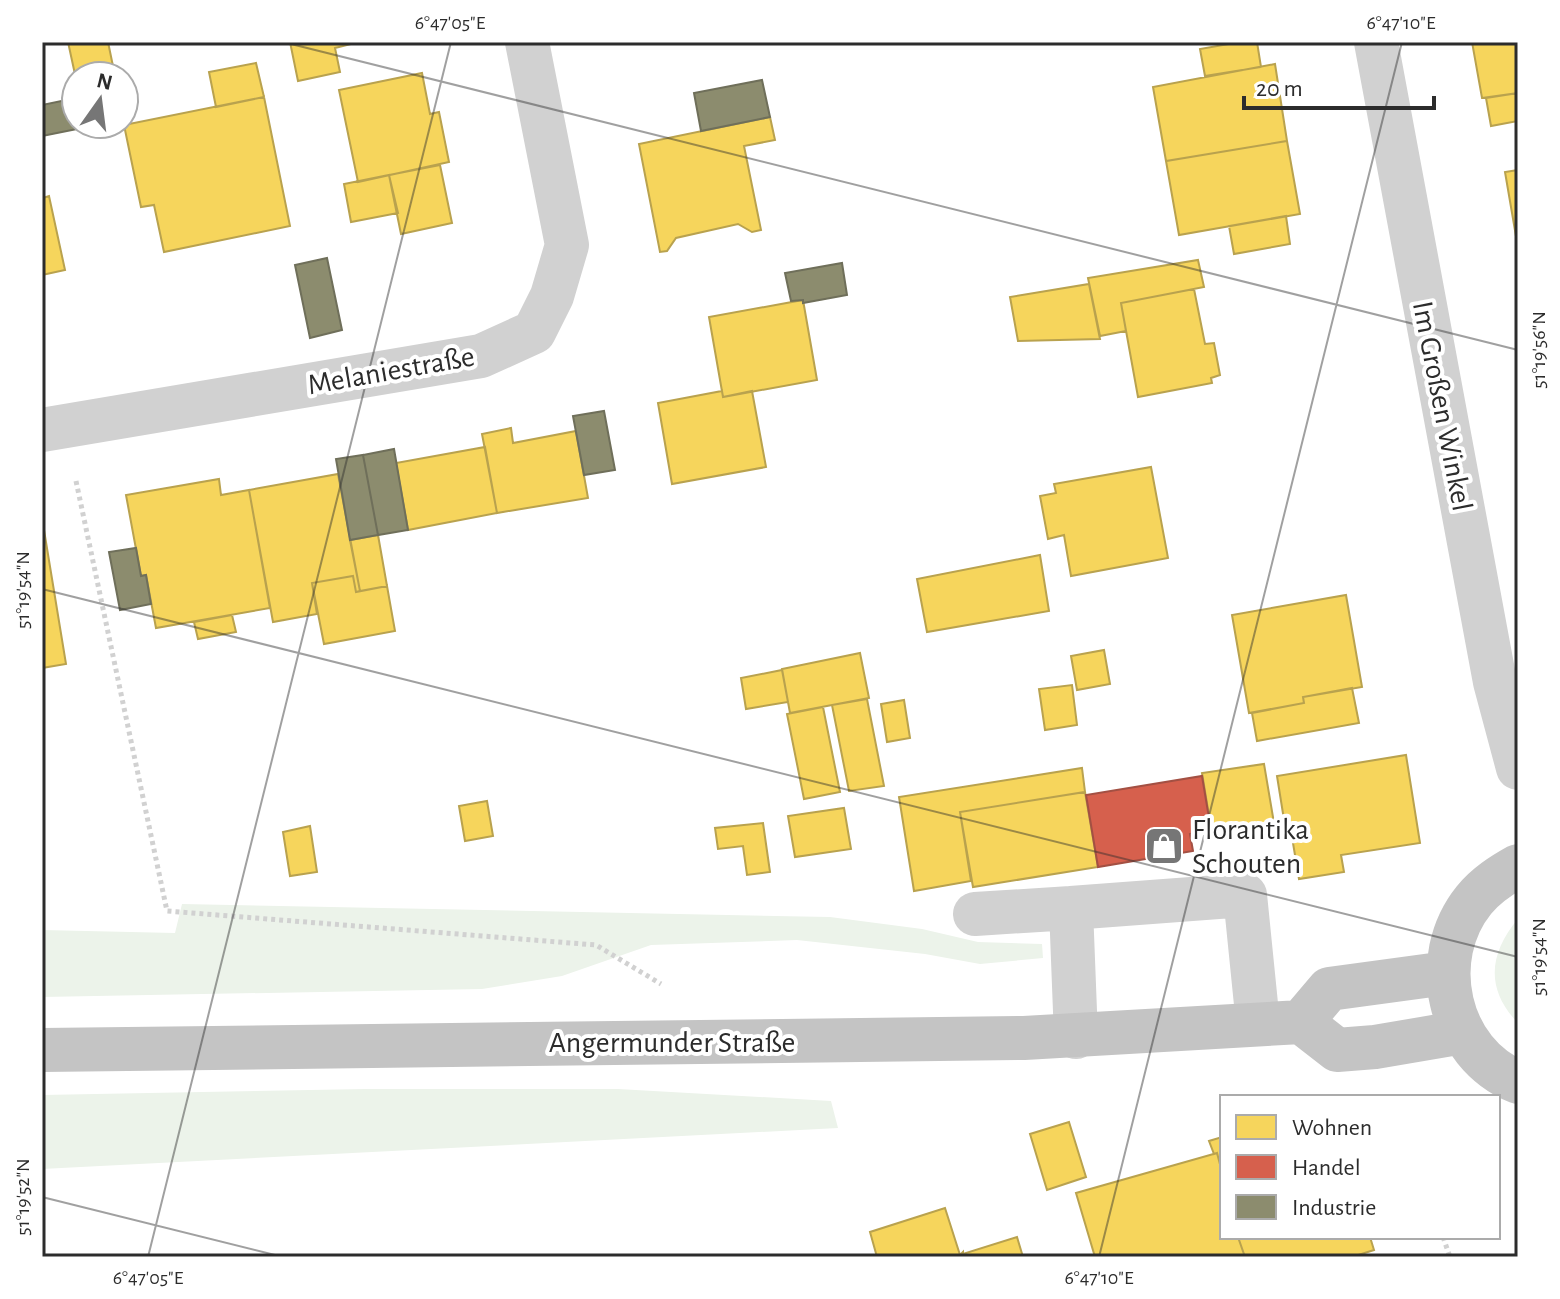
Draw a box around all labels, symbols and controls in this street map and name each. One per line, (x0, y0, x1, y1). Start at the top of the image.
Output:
text: 6°47'05"E (415, 13, 486, 33)
text: 6°47'10"E (1366, 13, 1436, 33)
north arrow (60, 60, 140, 140)
scale bar (1244, 60, 1434, 110)
text: N (95, 69, 115, 94)
text: 20 m (1256, 77, 1303, 101)
street label: Im Großen Winkel (1407, 299, 1477, 514)
text: 51°19'56"N (1529, 311, 1549, 389)
street label: Melaniestraße (305, 342, 477, 400)
text: 51°19'54"N (13, 551, 33, 629)
place label: Florantika Schouten (1192, 815, 1309, 879)
shop icon: Florantika Schouten (1143, 825, 1185, 867)
text: 51°19'54"N (1529, 918, 1549, 996)
street label: Angermunder Straße (549, 1028, 795, 1058)
legend (1220, 1095, 1500, 1239)
text: Wohnen (1292, 1116, 1372, 1140)
text: Handel (1292, 1156, 1361, 1180)
text: 51°19'52"N (13, 1158, 33, 1236)
text: Industrie (1292, 1196, 1376, 1220)
text: 6°47'05"E (113, 1268, 184, 1288)
text: 6°47'10"E (1064, 1268, 1134, 1288)

